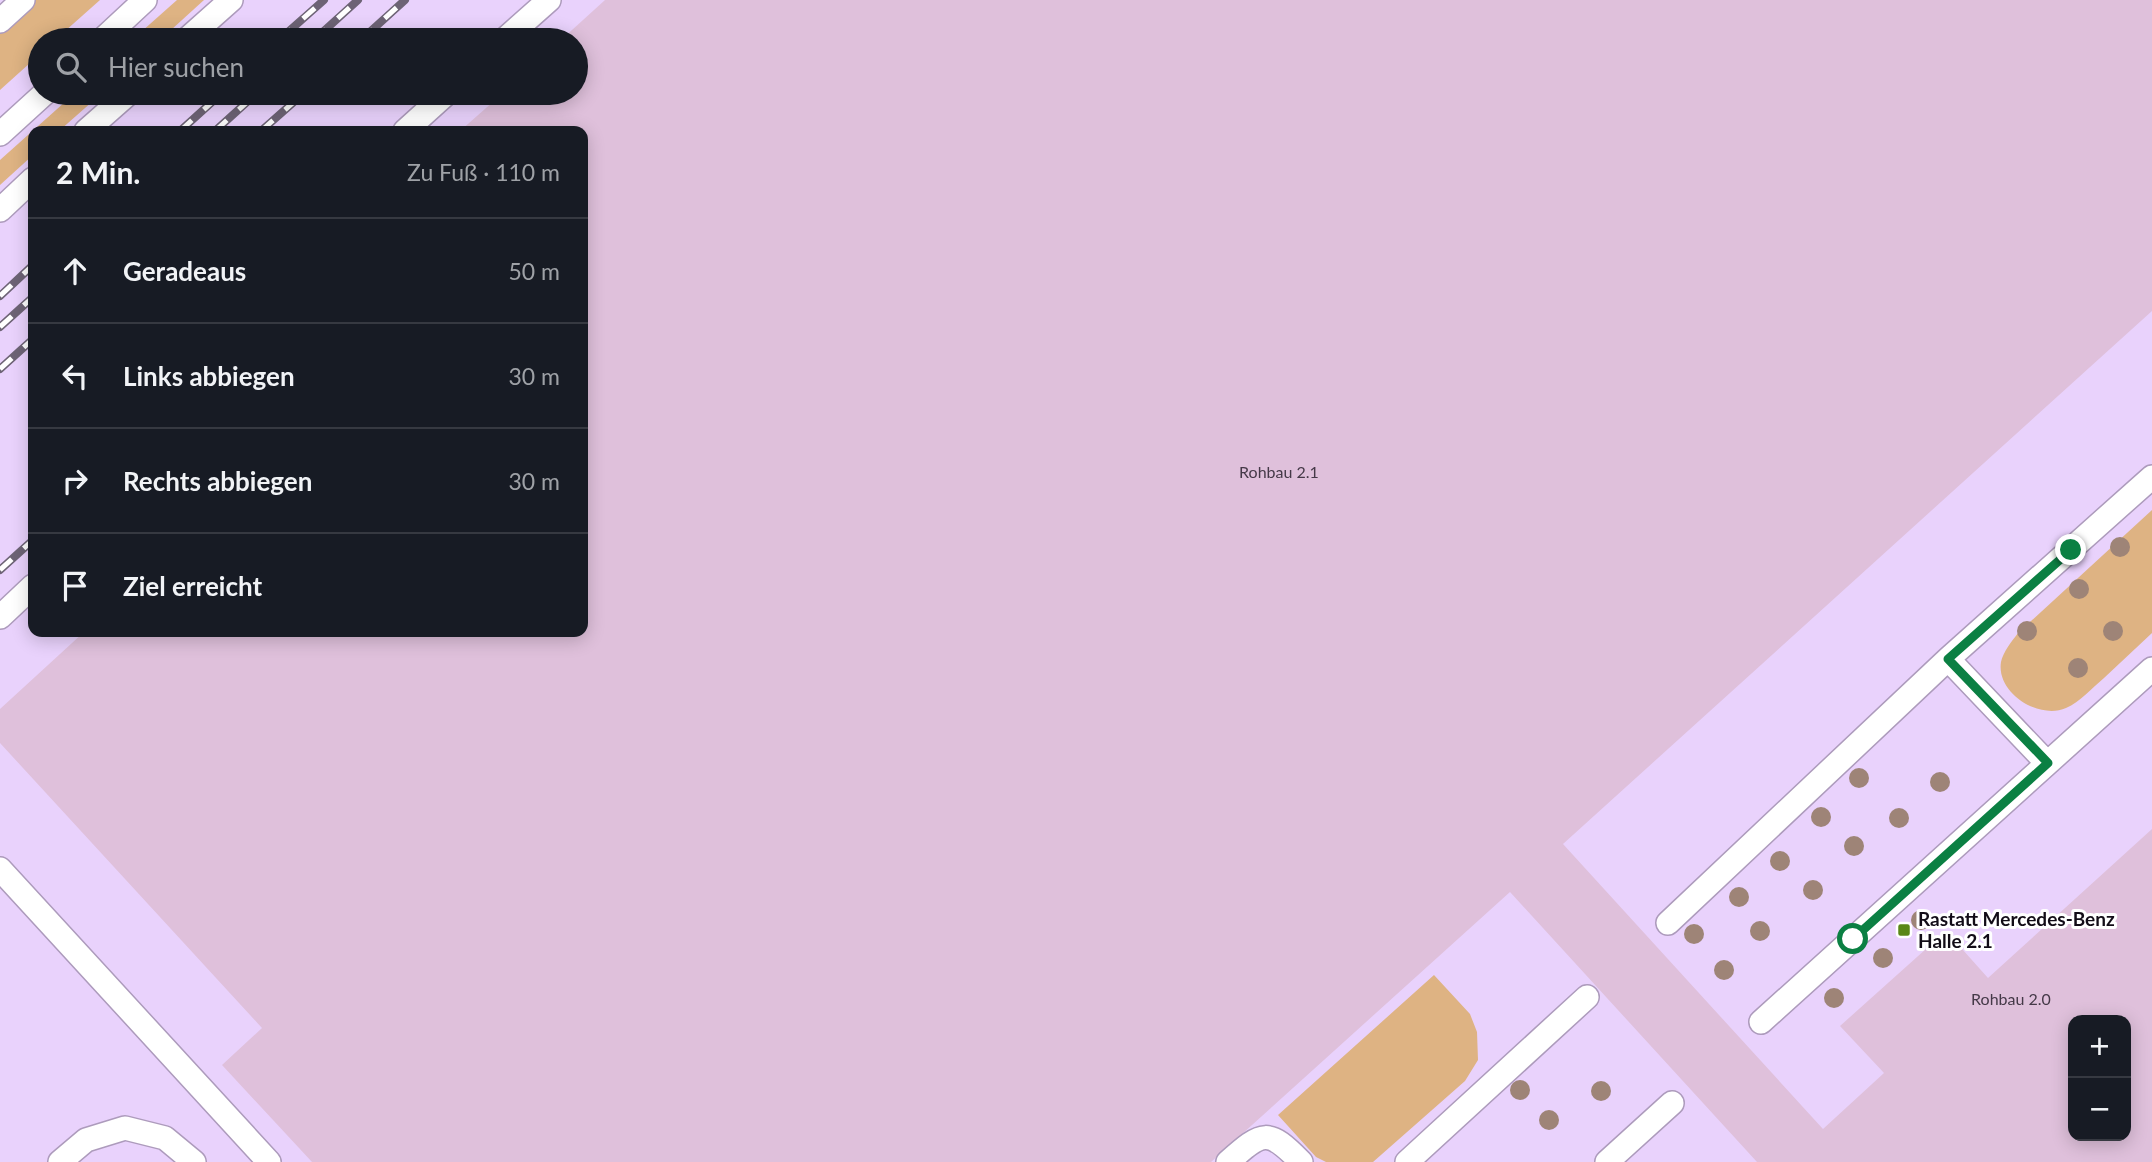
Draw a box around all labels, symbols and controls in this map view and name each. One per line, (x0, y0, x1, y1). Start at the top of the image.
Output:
search box (28, 28, 588, 105)
icon: search (52, 48, 90, 86)
text: Hier suchen (108, 51, 244, 83)
text: 2 Min. (56, 154, 141, 190)
text: Zu Fuß · 110 m (407, 158, 560, 186)
icon: ahead (56, 252, 94, 290)
text: Geradeaus (123, 255, 246, 287)
text: 50 m (509, 257, 560, 285)
icon: left (56, 357, 94, 395)
text: Links abbiegen (123, 360, 295, 392)
text: 30 m (509, 362, 560, 390)
icon: right (56, 462, 94, 500)
house number: Rohbau 2.1 (1239, 462, 1319, 481)
text: Rechts abbiegen (123, 465, 312, 497)
text: 30 m (509, 467, 560, 495)
route end (2055, 534, 2086, 565)
icon: arrive (56, 567, 94, 605)
text: Ziel erreicht (123, 570, 262, 602)
place label: Rastatt Mercedes-Benz Halle 2.1 (1918, 907, 2115, 952)
marker: Rastatt Mercedes-Benz Halle 2.1 (1896, 922, 1912, 938)
route start (1837, 923, 1868, 954)
house number: Rohbau 2.0 (1971, 989, 2051, 1008)
map controls (2068, 1015, 2131, 1141)
button: + (2068, 1015, 2131, 1078)
button: − (2068, 1078, 2131, 1141)

